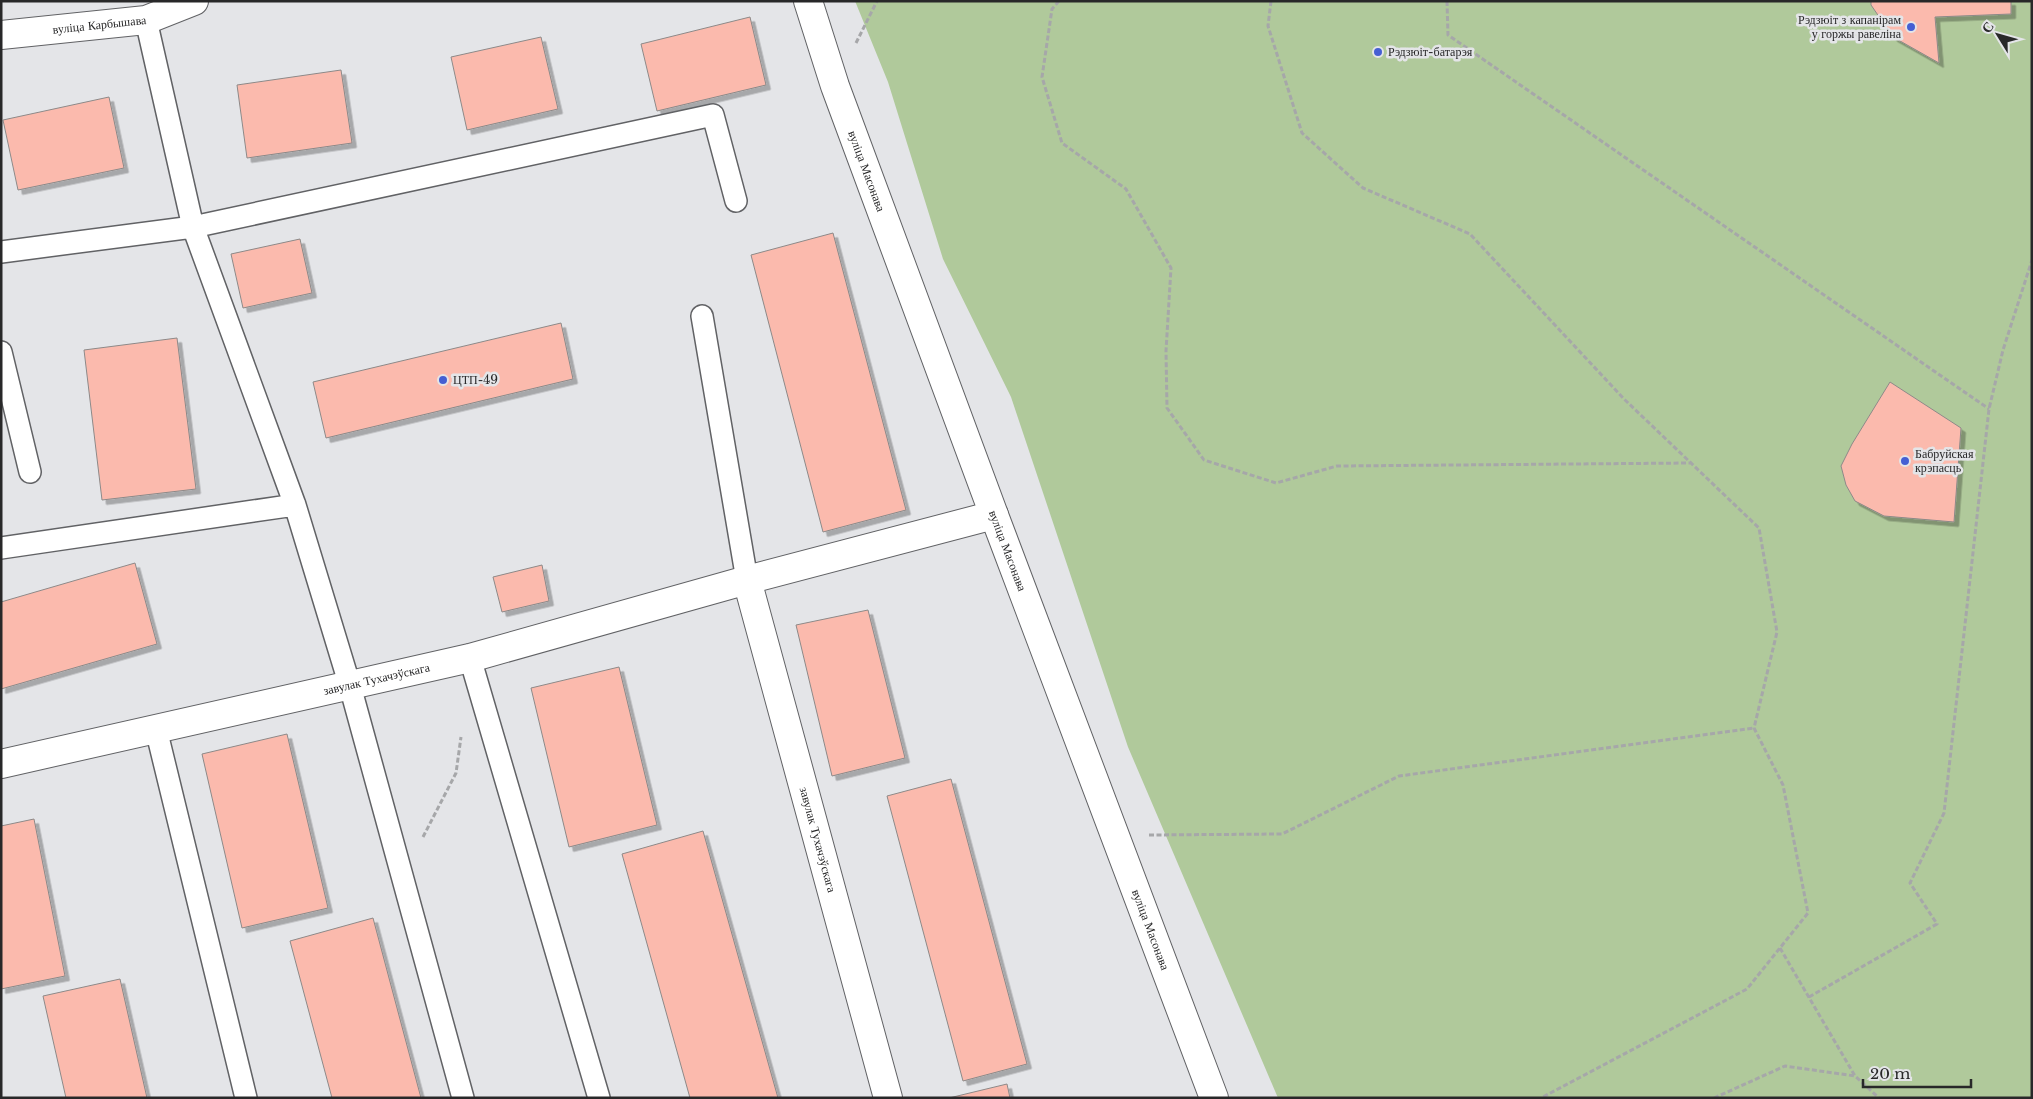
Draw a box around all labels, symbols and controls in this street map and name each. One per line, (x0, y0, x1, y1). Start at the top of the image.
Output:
north arrow (1973, 10, 2023, 60)
street label: вуліца Карбышава (52, 12, 148, 37)
place label: Рэдзюіт з капанірам у горжы равеліна (1798, 12, 1902, 41)
text: С (1977, 18, 1998, 37)
marker: Рэдзюіт з капанірам у горжы равеліна (1905, 21, 1917, 33)
place label: Рэдзюіт-батарэя (1388, 44, 1473, 59)
marker: Рэдзюіт-батарэя (1372, 46, 1384, 58)
street label: вуліца Масонава (845, 128, 889, 214)
place label: ЦТП-49 (453, 372, 498, 387)
marker: ЦТП-49 (437, 374, 449, 386)
place label: Бабруйская крэпасць (1915, 446, 1974, 475)
marker: Бабруйская крэпасць (1899, 455, 1911, 467)
street label: вуліца Масонава (986, 508, 1030, 594)
street label: завулак Тухачэўскага (322, 659, 432, 698)
street label: завулак Тухачэўскага (797, 785, 840, 894)
street label: вуліца Масонава (1129, 887, 1173, 973)
scale bar (1863, 1056, 1970, 1088)
text: 20 m (1870, 1064, 1910, 1083)

